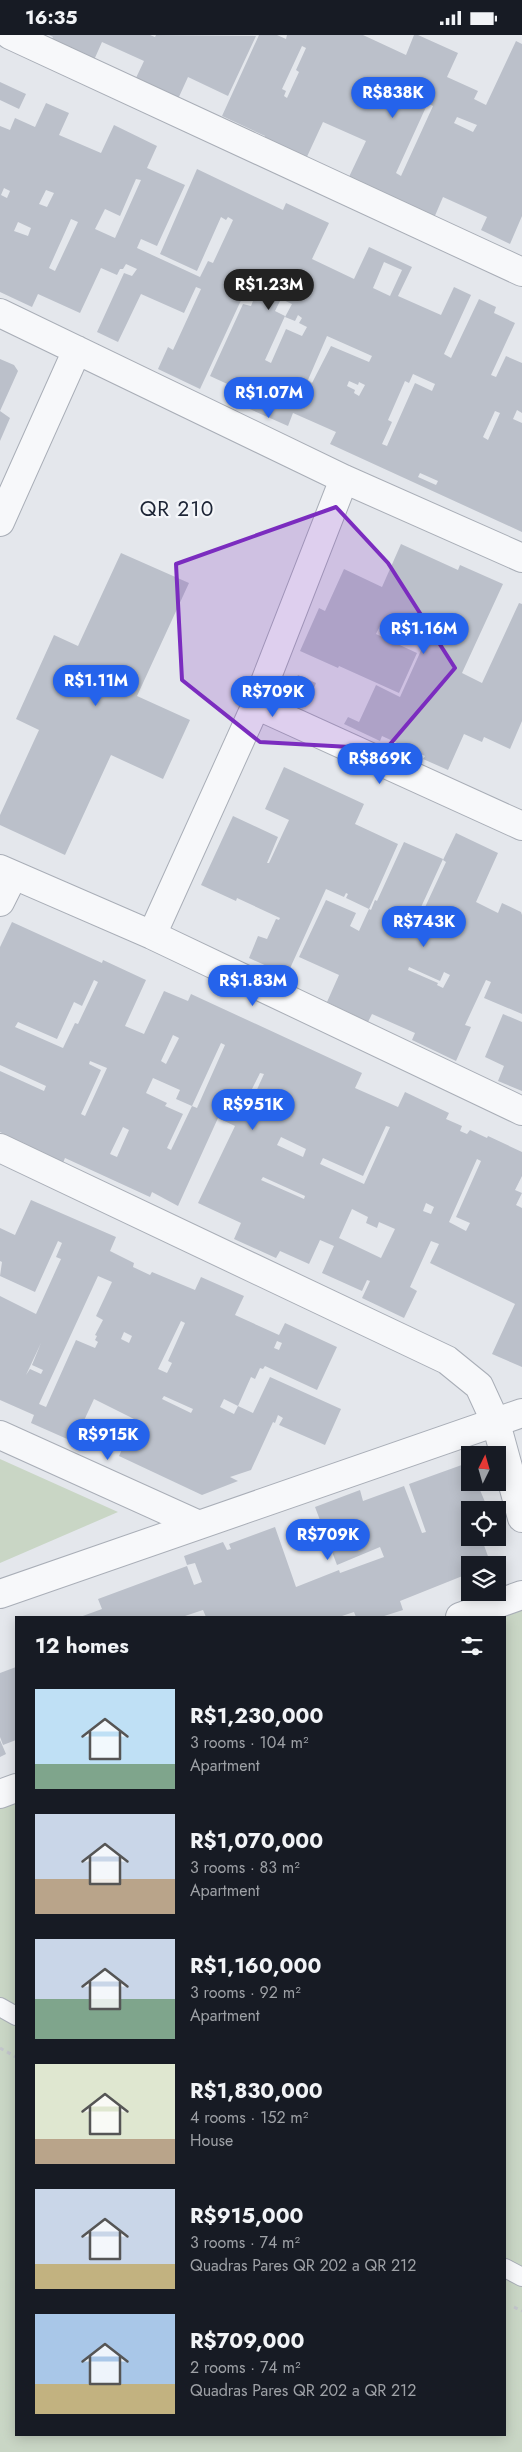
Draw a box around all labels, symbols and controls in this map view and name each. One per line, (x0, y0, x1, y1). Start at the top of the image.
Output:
text: 16:35 (25, 4, 78, 31)
pin: R$838K (352, 77, 434, 119)
text: R$838K (362, 81, 424, 104)
pin: R$1.23M (223, 269, 315, 311)
text: R$1.23M (235, 273, 303, 296)
pin: R$1.07M (223, 377, 315, 419)
text: R$1.07M (235, 381, 303, 404)
district label: QR 210 (140, 494, 214, 524)
pin: R$1.16M (378, 613, 470, 655)
text: R$1.16M (391, 617, 457, 640)
pin: R$1.11M (50, 665, 142, 707)
text: R$1.11M (64, 669, 128, 692)
pin: R$709K (232, 675, 314, 718)
text: R$709K (242, 680, 304, 703)
pin: R$869K (339, 743, 421, 785)
text: R$869K (349, 747, 411, 770)
pin: R$743K (383, 905, 465, 948)
text: R$743K (393, 910, 455, 933)
pin: R$1.83M (207, 965, 299, 1007)
text: R$1.83M (219, 969, 287, 992)
pin: R$951K (212, 1089, 294, 1131)
text: R$951K (223, 1093, 283, 1116)
pin: R$915K (67, 1419, 149, 1461)
text: R$915K (78, 1423, 138, 1446)
north arrow (461, 1446, 506, 1491)
map controls (461, 1446, 506, 1601)
button: locate (461, 1501, 506, 1546)
pin: R$709K (287, 1519, 369, 1561)
text: R$709K (297, 1523, 359, 1546)
button: layers (461, 1556, 506, 1601)
text: 12 homes (35, 1631, 129, 1661)
icon: filters (458, 1632, 486, 1660)
text: R$1,230,000 (190, 1701, 323, 1731)
icon: home (75, 1709, 135, 1769)
text: 3 rooms · 104 m² (190, 1731, 309, 1754)
text: Apartment (190, 1754, 260, 1777)
text: R$1,070,000 (190, 1826, 323, 1856)
icon: home (75, 1834, 135, 1894)
text: 3 rooms · 83 m² (190, 1856, 300, 1879)
text: Apartment (190, 1879, 260, 1902)
text: R$1,160,000 (190, 1951, 321, 1981)
icon: home (75, 1959, 135, 2019)
text: 3 rooms · 92 m² (190, 1981, 301, 2004)
text: Apartment (190, 2004, 260, 2027)
text: R$1,830,000 (190, 2076, 323, 2106)
icon: home (75, 2084, 135, 2144)
text: 4 rooms · 152 m² (190, 2106, 308, 2129)
text: House (190, 2129, 233, 2152)
text: R$915,000 (190, 2201, 303, 2231)
icon: home (75, 2209, 135, 2269)
text: 3 rooms · 74 m² (190, 2231, 300, 2254)
text: Quadras Pares QR 202 a QR 212 (190, 2254, 416, 2277)
text: R$709,000 (190, 2326, 304, 2356)
icon: home (75, 2334, 135, 2394)
text: 2 rooms · 74 m² (190, 2356, 301, 2379)
text: Quadras Pares QR 202 a QR 212 (190, 2379, 416, 2402)

